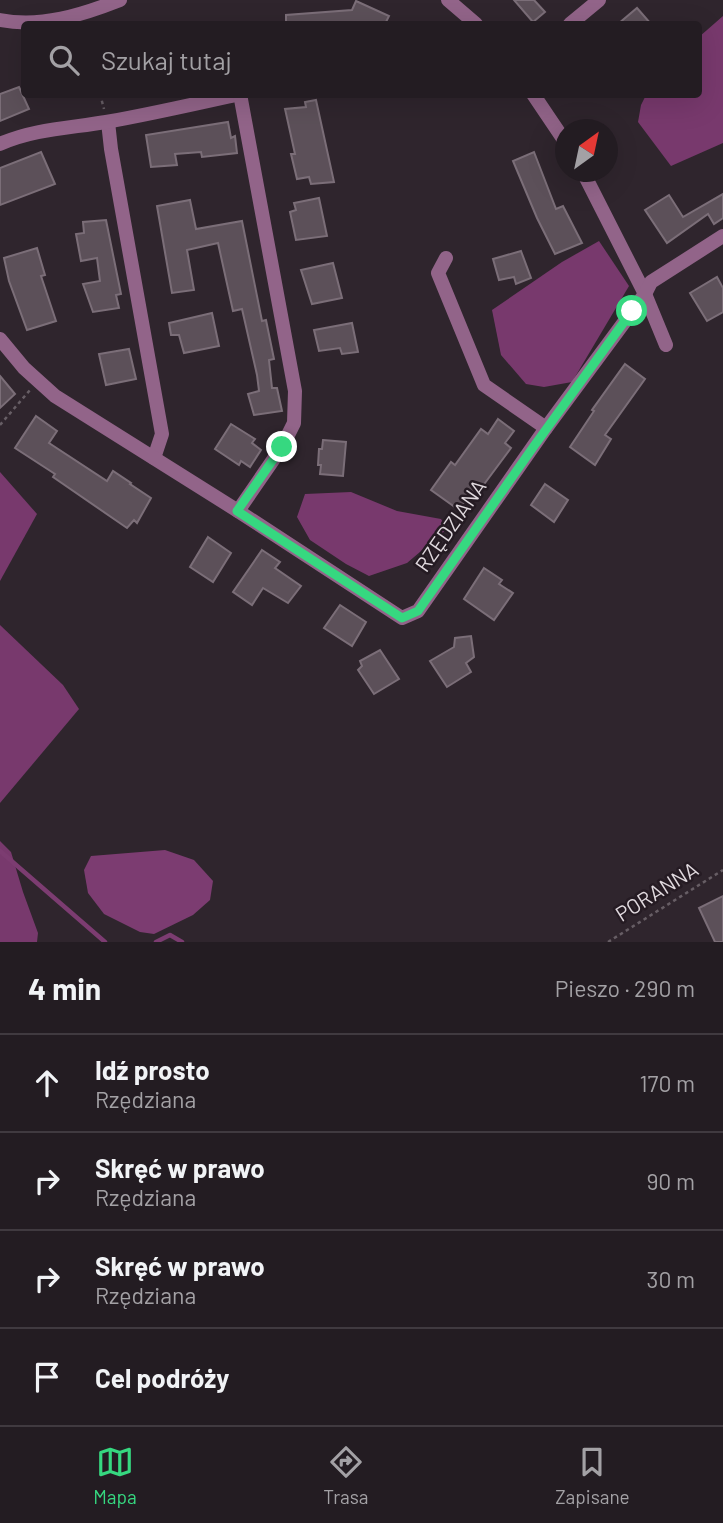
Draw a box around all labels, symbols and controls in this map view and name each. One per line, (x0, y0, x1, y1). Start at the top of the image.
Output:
search box (21, 21, 702, 98)
icon: search (45, 41, 83, 79)
text: Szukaj tutaj (101, 44, 232, 75)
north arrow (555, 119, 618, 182)
route start (616, 295, 647, 326)
route end (266, 431, 297, 462)
street label: RZĘDZIANA (409, 474, 491, 576)
street label: PORANNA (610, 855, 702, 926)
text: 4 min (28, 970, 101, 1006)
text: Pieszo · 290 m (555, 974, 695, 1002)
text: Idź prosto (95, 1054, 210, 1085)
icon: ahead (28, 1064, 66, 1102)
text: 170 m (639, 1069, 695, 1097)
text: Rzędziana (95, 1085, 196, 1113)
text: Skręć w prawo (95, 1152, 265, 1183)
icon: right (28, 1162, 66, 1200)
text: 90 m (646, 1167, 695, 1195)
text: Rzędziana (95, 1183, 196, 1211)
text: Skręć w prawo (95, 1250, 265, 1281)
icon: right (28, 1260, 66, 1298)
text: 30 m (647, 1265, 695, 1293)
text: Rzędziana (95, 1281, 196, 1309)
icon: arrive (28, 1358, 66, 1396)
text: Cel podróży (95, 1362, 229, 1393)
tab: Mapa (93, 1443, 137, 1508)
tab: Trasa (323, 1443, 369, 1508)
tab: Zapisane (555, 1443, 630, 1508)

